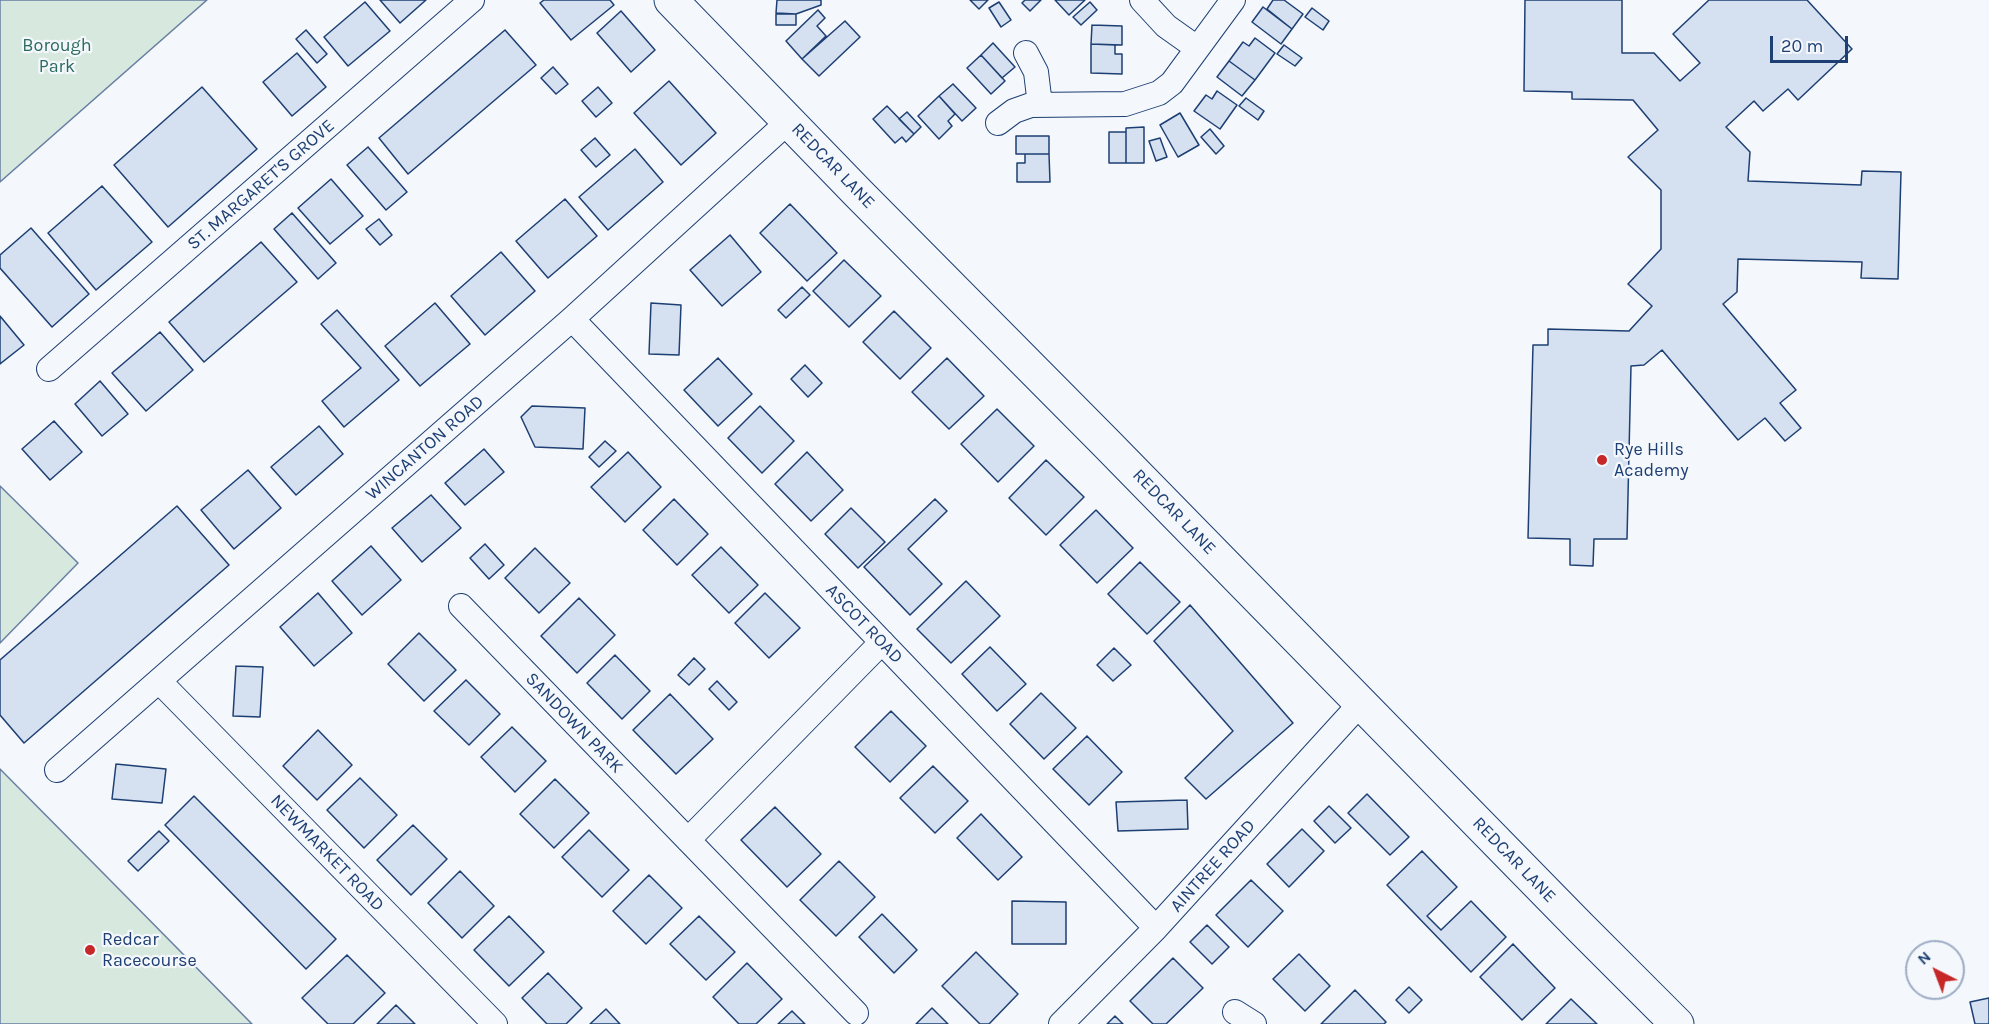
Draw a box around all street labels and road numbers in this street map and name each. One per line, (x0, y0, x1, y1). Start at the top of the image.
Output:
street label: ST. MARGARET'S GROVE (183, 115, 339, 255)
street label: REDCAR LANE (787, 119, 879, 213)
street label: WINCANTON ROAD (362, 391, 488, 505)
street label: REDCAR LANE (1128, 465, 1220, 559)
street label: ASCOT ROAD (821, 580, 907, 668)
street label: SANDOWN PARK (521, 668, 627, 778)
street label: NEWMARKET ROAD (266, 790, 388, 916)
street label: REDCAR LANE (1468, 813, 1560, 907)
street label: AINTREE ROAD (1166, 815, 1260, 917)

